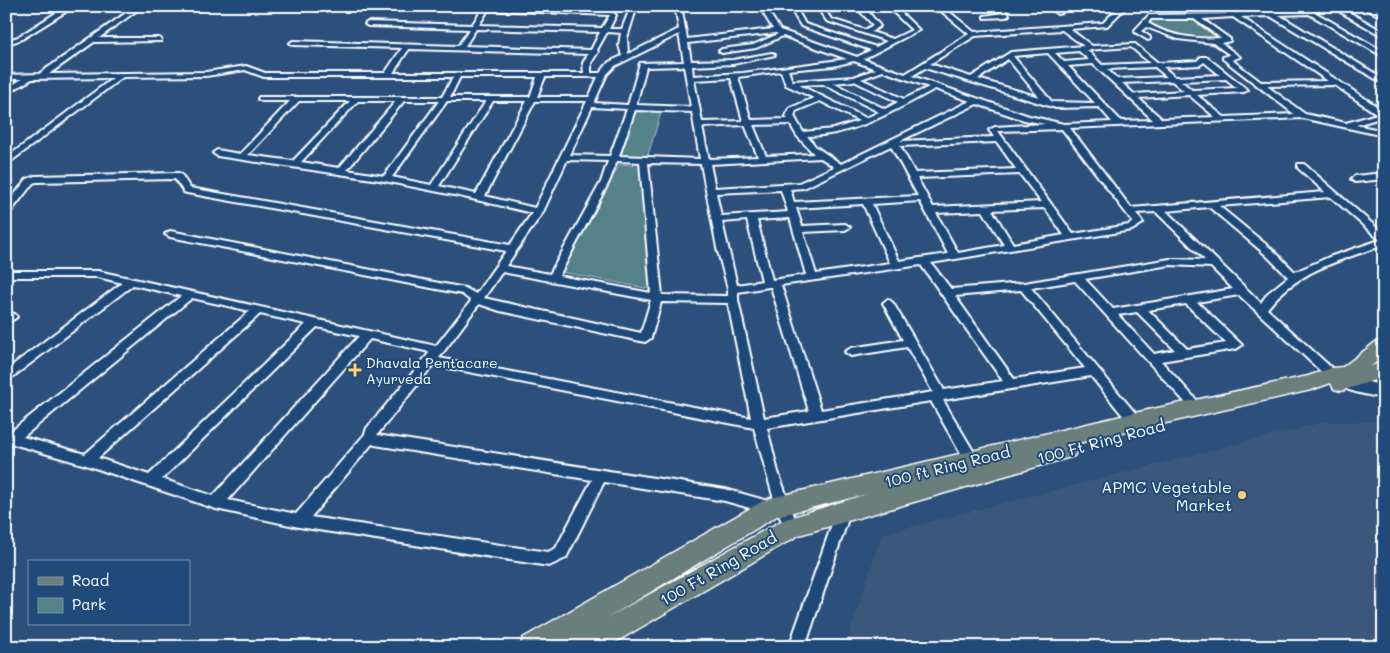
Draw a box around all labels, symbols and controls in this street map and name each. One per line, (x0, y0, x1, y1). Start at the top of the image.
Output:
place label: Dhavala Pentacare Ayurveda (366, 353, 498, 388)
marker: Dhavala Pentacare Ayurveda (348, 363, 362, 377)
street label: 100 Ft Ring Road (1035, 414, 1167, 468)
street label: 100 ft Ring Road (882, 440, 1012, 492)
place label: APMC Vegetable Market (1101, 476, 1232, 515)
marker: APMC Vegetable Market (1236, 489, 1248, 501)
street label: 100 Ft Ring Road (656, 526, 780, 610)
legend (28, 560, 190, 626)
text: Road (72, 570, 109, 590)
text: Park (72, 594, 106, 614)

